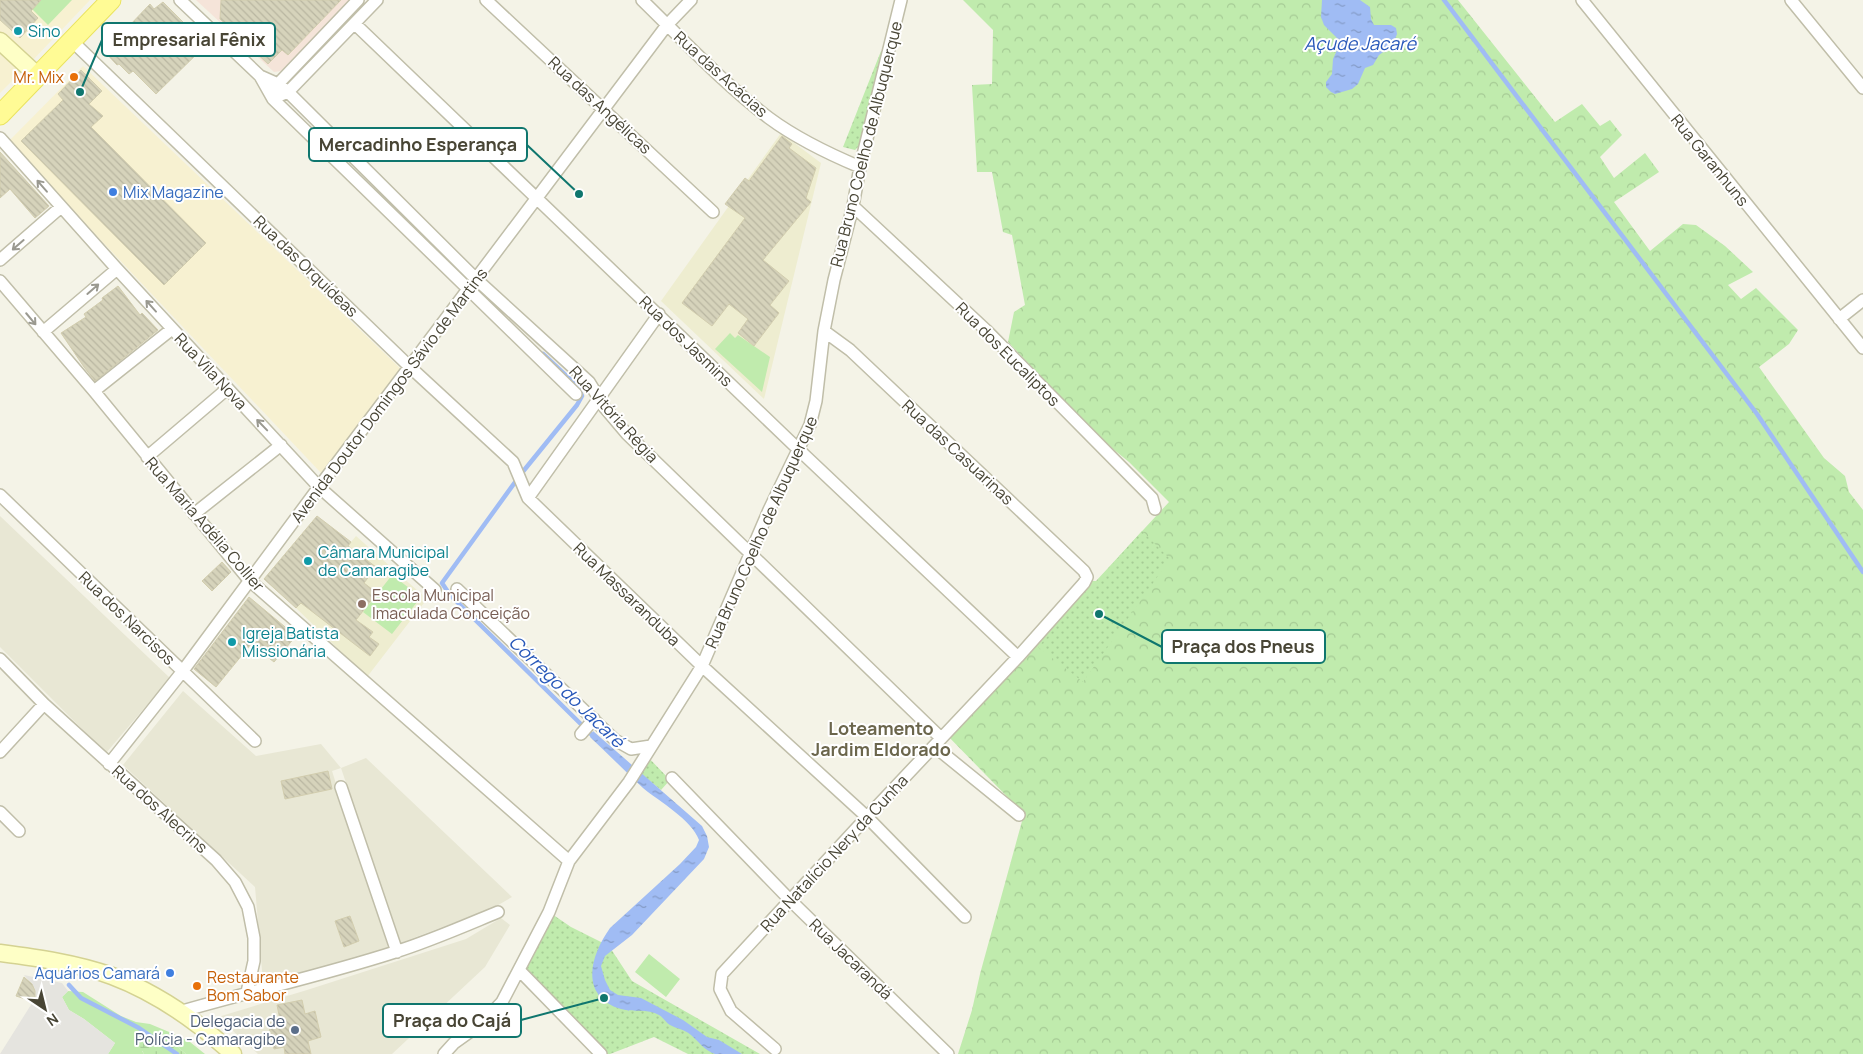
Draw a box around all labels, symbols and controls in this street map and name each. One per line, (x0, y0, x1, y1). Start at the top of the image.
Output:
street label: Rua Bruno Coelho de Albuquerque (825, 19, 907, 269)
place label: Sino (28, 20, 61, 42)
callout: Empresarial Fênix (102, 23, 275, 56)
marker: Sino (12, 25, 24, 37)
street label: Rua das Acácias (669, 26, 773, 122)
text: Empresarial Fênix (113, 27, 265, 51)
water label: Açude Jacaré (1304, 31, 1418, 55)
street label: Rua das Angélicas (544, 51, 656, 159)
place label: Mr. Mix (13, 66, 65, 88)
marker: Mr. Mix (68, 71, 80, 83)
street label: Rua Garanhuns (1666, 109, 1754, 211)
callout: Mercadinho Esperança (309, 128, 527, 161)
text: Mercadinho Esperança (319, 132, 517, 156)
one-way arrow (37, 179, 48, 192)
place label: Mix Magazine (123, 181, 224, 203)
marker: Mix Magazine (107, 186, 119, 198)
street label: Rua das Orquídeas (249, 210, 363, 322)
one-way arrow (11, 240, 24, 251)
street label: Avenida Doutor Domingos Sávio de Martins (286, 263, 492, 527)
one-way arrow (87, 284, 100, 295)
street label: Rua dos Jasmins (634, 291, 738, 391)
street label: Rua dos Eucaliptos (951, 297, 1065, 411)
one-way arrow (145, 300, 157, 313)
one-way arrow (26, 312, 37, 325)
street label: Rua Vila Nova (170, 328, 252, 414)
street label: Rua Vitória Régia (565, 361, 663, 467)
street label: Rua das Casuarinas (897, 394, 1019, 510)
street label: Rua Bruno Coelho de Albuquerque (700, 412, 822, 652)
one-way arrow (256, 419, 268, 431)
street label: Rua Maria Adélia Collier (140, 452, 270, 596)
street label: Rua Massaranduba (569, 537, 685, 651)
place label: Câmara Municipal de Camaragibe (318, 541, 449, 581)
marker: Câmara Municipal de Camaragibe (302, 555, 314, 567)
street label: Rua dos Narcisos (74, 566, 180, 670)
place label: Escola Municipal Imaculada Conceição (372, 584, 530, 624)
marker: Escola Municipal Imaculada Conceição (356, 598, 368, 610)
place label: Igreja Batista Missionária (242, 622, 339, 662)
water label: Córrego do Jacaré (504, 630, 631, 753)
callout: Praça dos Pneus (1162, 630, 1325, 663)
text: Praça dos Pneus (1172, 634, 1315, 658)
marker: Igreja Batista Missionária (226, 636, 238, 648)
district label: Loteamento Jardim Eldorado (811, 716, 951, 761)
street label: Rua dos Alecrins (107, 760, 213, 858)
street label: Rua Natalício Nery da Cunha (755, 770, 913, 936)
street label: Rua Jacarandá (805, 914, 897, 1004)
place label: Aquários Camará (34, 962, 160, 984)
place label: Restaurante Bom Sabor (207, 966, 299, 1006)
marker: Aquários Camará (164, 967, 176, 979)
marker: Restaurante Bom Sabor (191, 980, 203, 992)
north arrow (20, 984, 70, 1034)
callout: Praça do Cajá (383, 1004, 521, 1037)
text: Praça do Cajá (393, 1008, 511, 1032)
text: N (43, 1009, 62, 1031)
place label: Delegacia de Polícia - Camaragibe (135, 1010, 285, 1050)
marker: Delegacia de Polícia - Camaragibe (289, 1024, 301, 1036)

